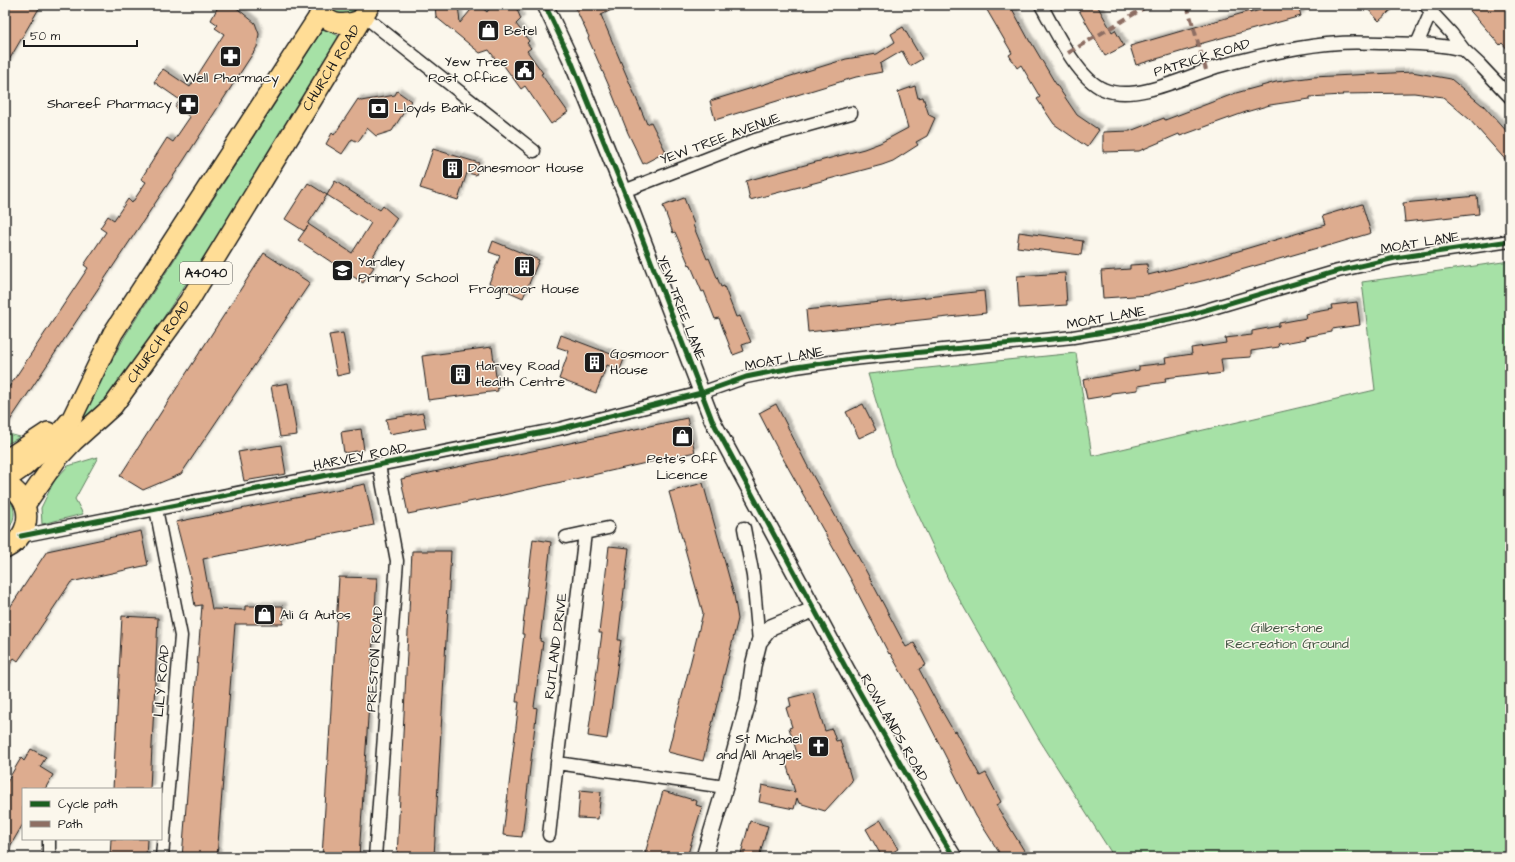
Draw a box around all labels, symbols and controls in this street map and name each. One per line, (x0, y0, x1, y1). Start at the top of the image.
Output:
shop icon: Betel (475, 18, 501, 44)
street label: CHURCH ROAD (297, 21, 366, 115)
place label: Betel (504, 21, 537, 41)
scale bar (24, 22, 137, 48)
text: 50 m (30, 28, 61, 45)
street label: PATRICK ROAD (1151, 34, 1253, 82)
pharmacy icon: Well Pharmacy (218, 43, 244, 69)
place label: Yew Tree Post Office (428, 52, 508, 88)
public building icon: Yew Tree Post Office (511, 57, 537, 83)
place label: Well Pharmacy (183, 68, 279, 88)
pharmacy icon: Shareef Pharmacy (175, 91, 201, 117)
place label: Shareef Pharmacy (47, 94, 172, 114)
bank icon: Lloyds Bank (366, 95, 392, 121)
place label: Lloyds Bank (394, 98, 474, 118)
street label: YEW TREE AVENUE (657, 108, 783, 170)
building icon: Danesmoor House (439, 155, 465, 181)
place label: Danesmoor House (468, 158, 584, 178)
street label: MOAT LANE (1379, 227, 1462, 259)
place label: Yardley Primary School (358, 252, 459, 288)
street label: YEW TREE LANE (652, 253, 711, 364)
building icon: Frogmoor House (511, 254, 537, 280)
school or university icon: Yardley Primary School (330, 257, 356, 283)
road number: A4040 (180, 262, 232, 284)
place label: Frogmoor House (469, 279, 580, 299)
street label: CHURCH ROAD (122, 297, 196, 388)
street label: MOAT LANE (1065, 301, 1148, 335)
street label: MOAT LANE (743, 341, 826, 376)
place label: Gosmoor House (610, 344, 669, 380)
building icon: Gosmoor House (581, 349, 607, 375)
place label: Harvey Road Health Centre (476, 356, 565, 392)
building icon: Harvey Road Health Centre (447, 361, 473, 387)
shop icon: Pete's Off Licence (669, 424, 695, 450)
street label: HARVEY ROAD (311, 438, 409, 476)
place label: Pete's Off Licence (647, 449, 718, 485)
street label: RUTLAND DRIVE (540, 591, 573, 700)
shop icon: Ali G Autos (251, 602, 277, 628)
place label: Ali G Autos (280, 605, 351, 625)
street label: PRESTON ROAD (361, 605, 389, 713)
park label: Gilberstone Recreation Ground (1225, 618, 1349, 654)
street label: LILY ROAD (149, 644, 175, 718)
street label: ROWLANDS ROAD (855, 671, 933, 785)
place label: St Michael and All Angels (716, 729, 802, 765)
church icon: St Michael and All Angels (805, 734, 831, 760)
legend (22, 788, 162, 840)
text: Cycle path (58, 796, 117, 814)
text: Path (58, 816, 83, 833)

